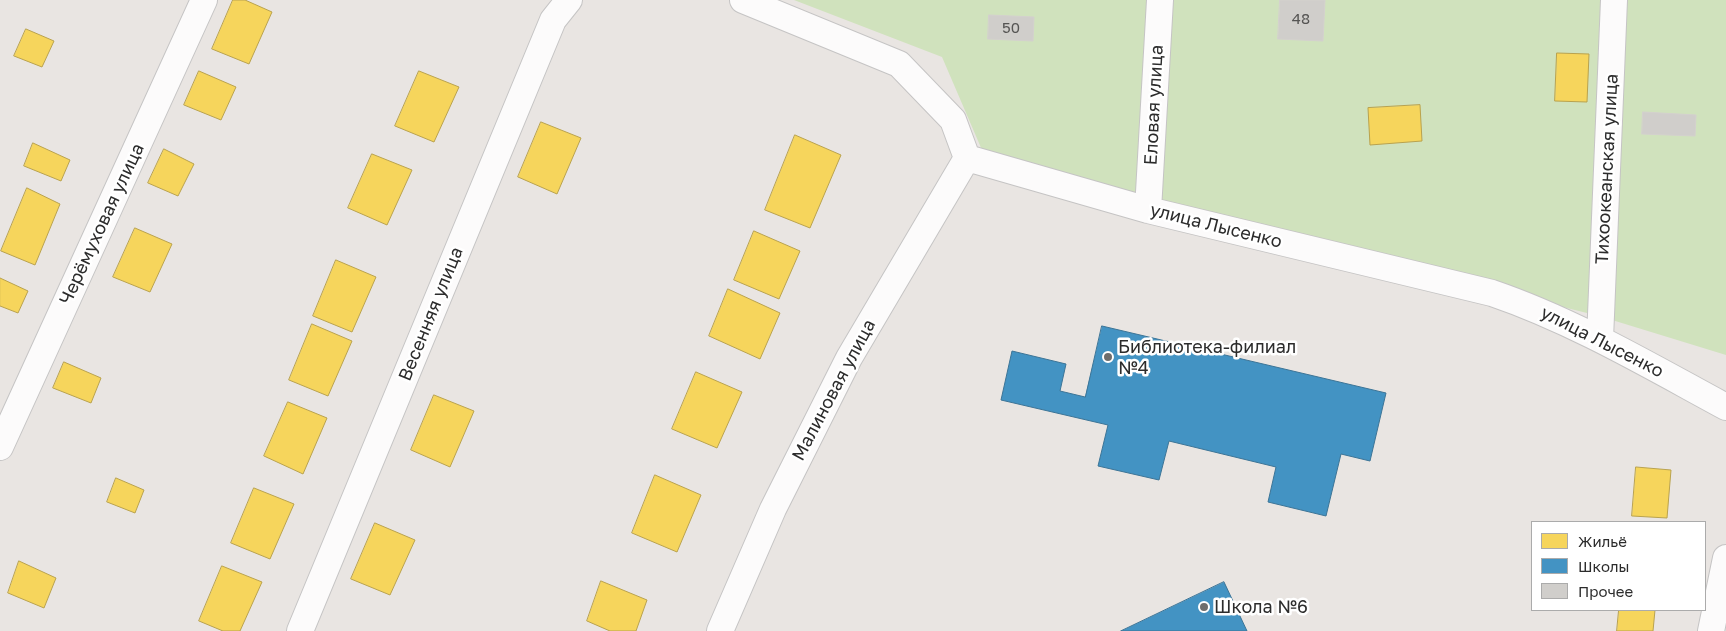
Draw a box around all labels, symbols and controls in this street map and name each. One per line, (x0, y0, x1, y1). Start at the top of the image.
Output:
house number: 48 (1292, 10, 1310, 28)
house number: 50 (1002, 19, 1020, 37)
street label: Еловая улица (1140, 44, 1168, 166)
street label: Тихоокеанская улица (1591, 73, 1623, 265)
street label: Черёмуховая улица (55, 140, 149, 308)
street label: улица Лысенко (1148, 199, 1284, 253)
street label: Весенняя улица (394, 244, 468, 384)
street label: улица Лысенко (1537, 302, 1667, 382)
street label: Малиновая улица (788, 316, 880, 464)
place label: Библиотека-филиал №4 (1118, 336, 1296, 378)
marker: Библиотека-филиал №4 (1102, 351, 1114, 363)
legend (1531, 521, 1706, 611)
text: Жильё (1578, 532, 1627, 550)
text: Школы (1578, 557, 1629, 575)
text: Прочее (1578, 582, 1633, 600)
place label: Школа №6 (1214, 596, 1308, 618)
marker: Школа №6 (1198, 601, 1210, 613)

